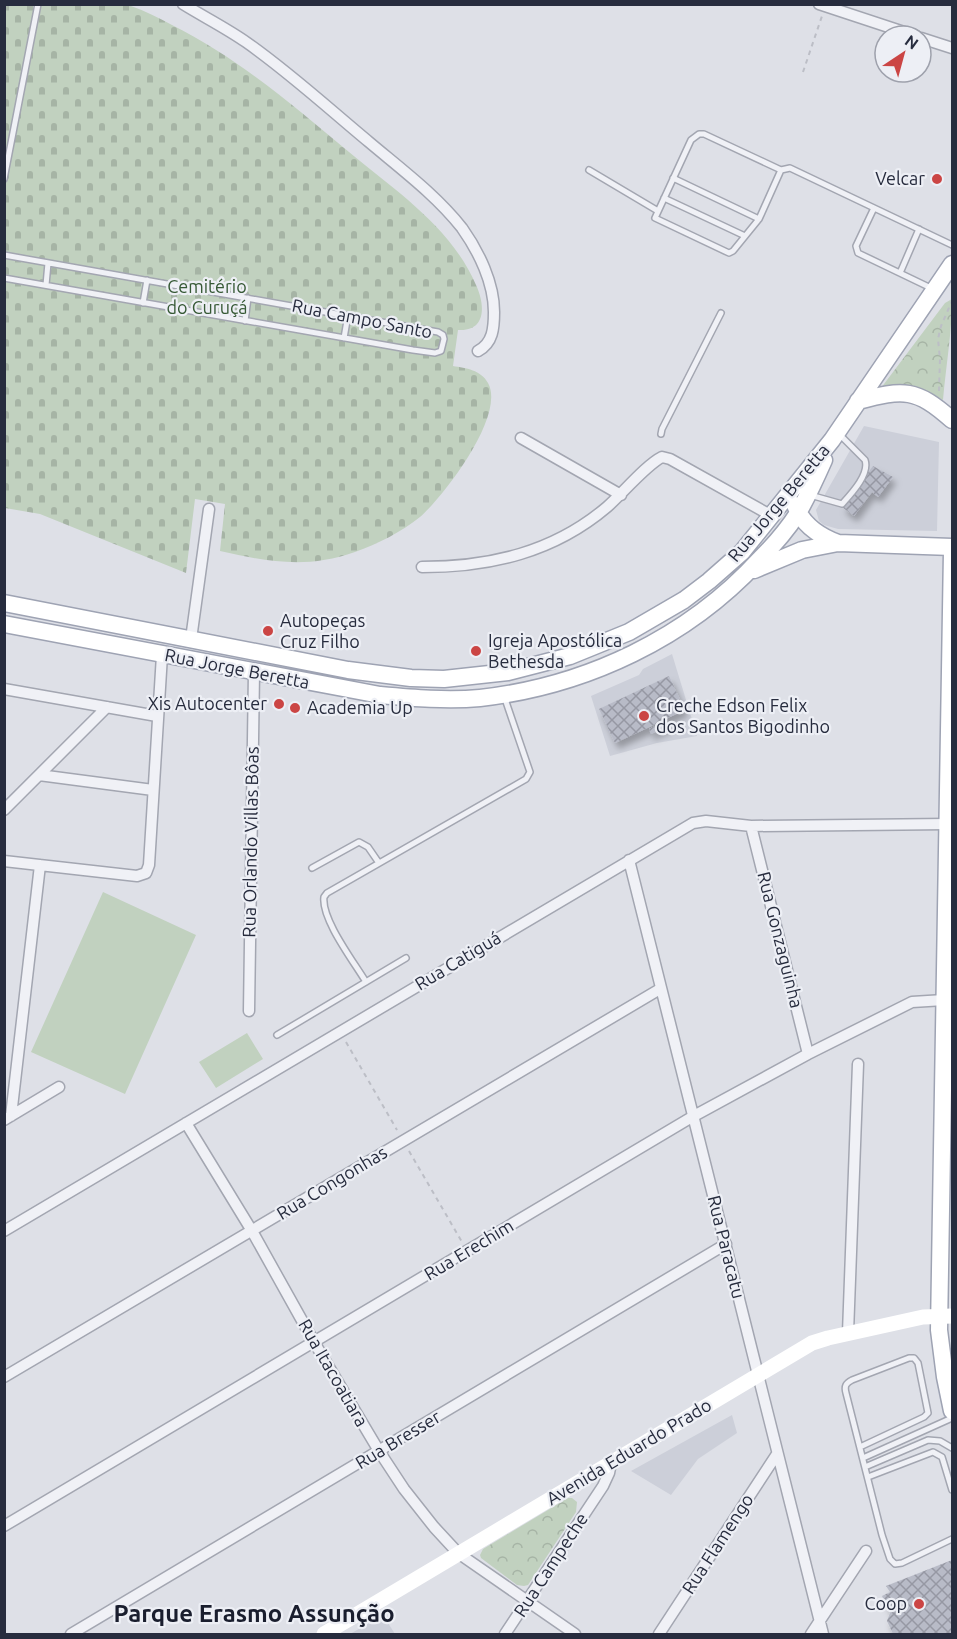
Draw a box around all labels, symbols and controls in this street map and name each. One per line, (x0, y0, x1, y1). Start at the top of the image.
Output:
north arrow (873, 24, 933, 84)
text: N (902, 31, 922, 53)
place label: Velcar (875, 168, 925, 188)
marker: Velcar (930, 172, 944, 186)
park label: Cemitério do Curuçá (167, 276, 248, 317)
street label: Rua Campo Santo (290, 295, 434, 341)
street label: Rua Jorge Beretta (723, 440, 833, 565)
place label: Autopeças Cruz Filho (280, 610, 366, 651)
marker: Autopeças Cruz Filho (261, 624, 275, 638)
place label: Igreja Apostólica Bethesda (488, 630, 622, 671)
street label: Rua Jorge Beretta (163, 644, 311, 692)
marker: Igreja Apostólica Bethesda (469, 644, 483, 658)
place label: Xis Autocenter (148, 693, 267, 713)
place label: Creche Edson Felix dos Santos Bigodinho (656, 695, 830, 736)
marker: Xis Autocenter (272, 697, 286, 711)
place label: Academia Up (307, 697, 413, 717)
marker: Academia Up (288, 701, 302, 715)
marker: Creche Edson Felix dos Santos Bigodinho (637, 709, 651, 723)
street label: Rua Orlando Villas Bôas (238, 746, 262, 938)
street label: Rua Gonzaguinha (754, 869, 808, 1010)
street label: Rua Catiguá (411, 927, 504, 994)
street label: Rua Congonhas (273, 1141, 390, 1223)
street label: Rua Paracatu (704, 1193, 749, 1300)
street label: Rua Erechim (420, 1215, 517, 1284)
street label: Rua Itacoatiara (295, 1315, 373, 1430)
street label: Avenida Eduardo Prado (543, 1394, 714, 1508)
street label: Rua Bresser (351, 1406, 444, 1472)
street label: Rua Flamengo (677, 1490, 757, 1597)
street label: Rua Campeche (509, 1509, 591, 1620)
place label: Coop (864, 1593, 907, 1613)
marker: Coop (912, 1597, 926, 1611)
district label: Parque Erasmo Assunção (113, 1600, 395, 1627)

